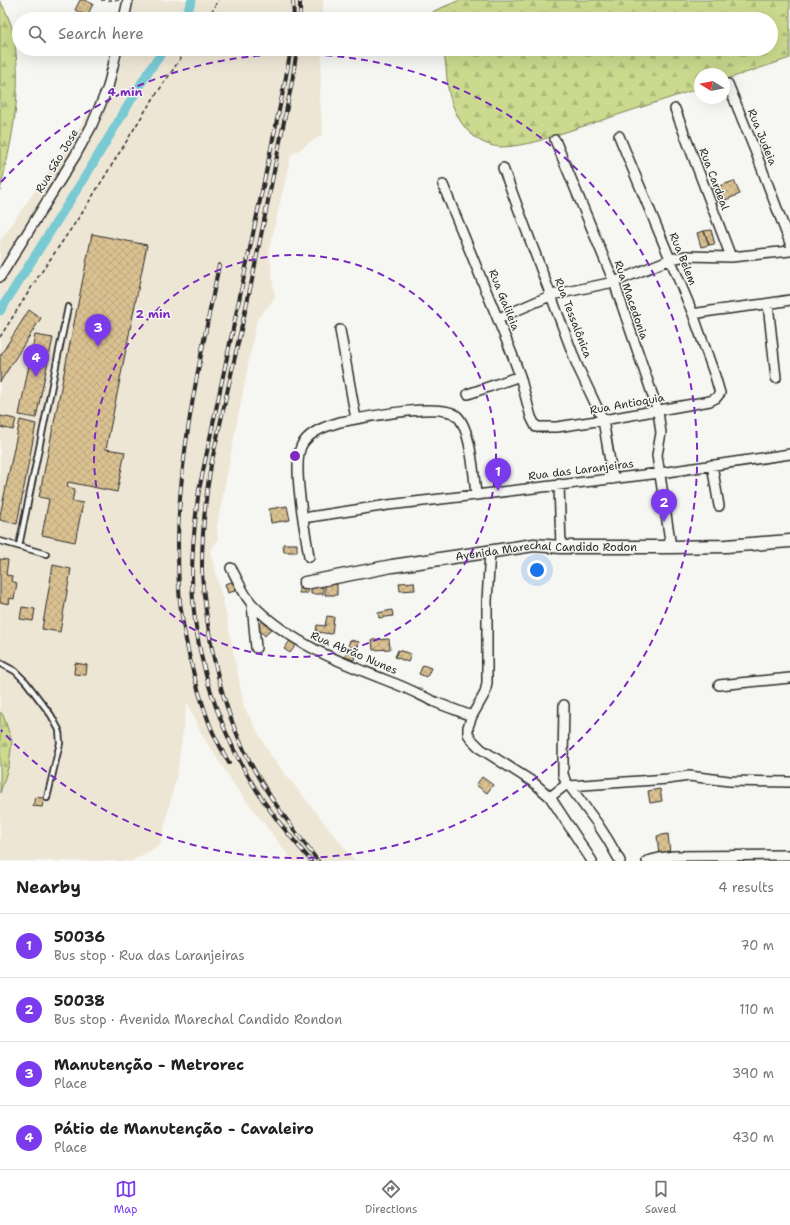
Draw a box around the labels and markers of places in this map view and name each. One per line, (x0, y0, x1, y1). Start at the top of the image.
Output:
pin: 3 (85, 314, 111, 347)
pin: 4 (23, 344, 49, 377)
centre of rings (288, 449, 302, 463)
pin: 1 (485, 458, 511, 491)
pin: 2 (651, 489, 677, 522)

